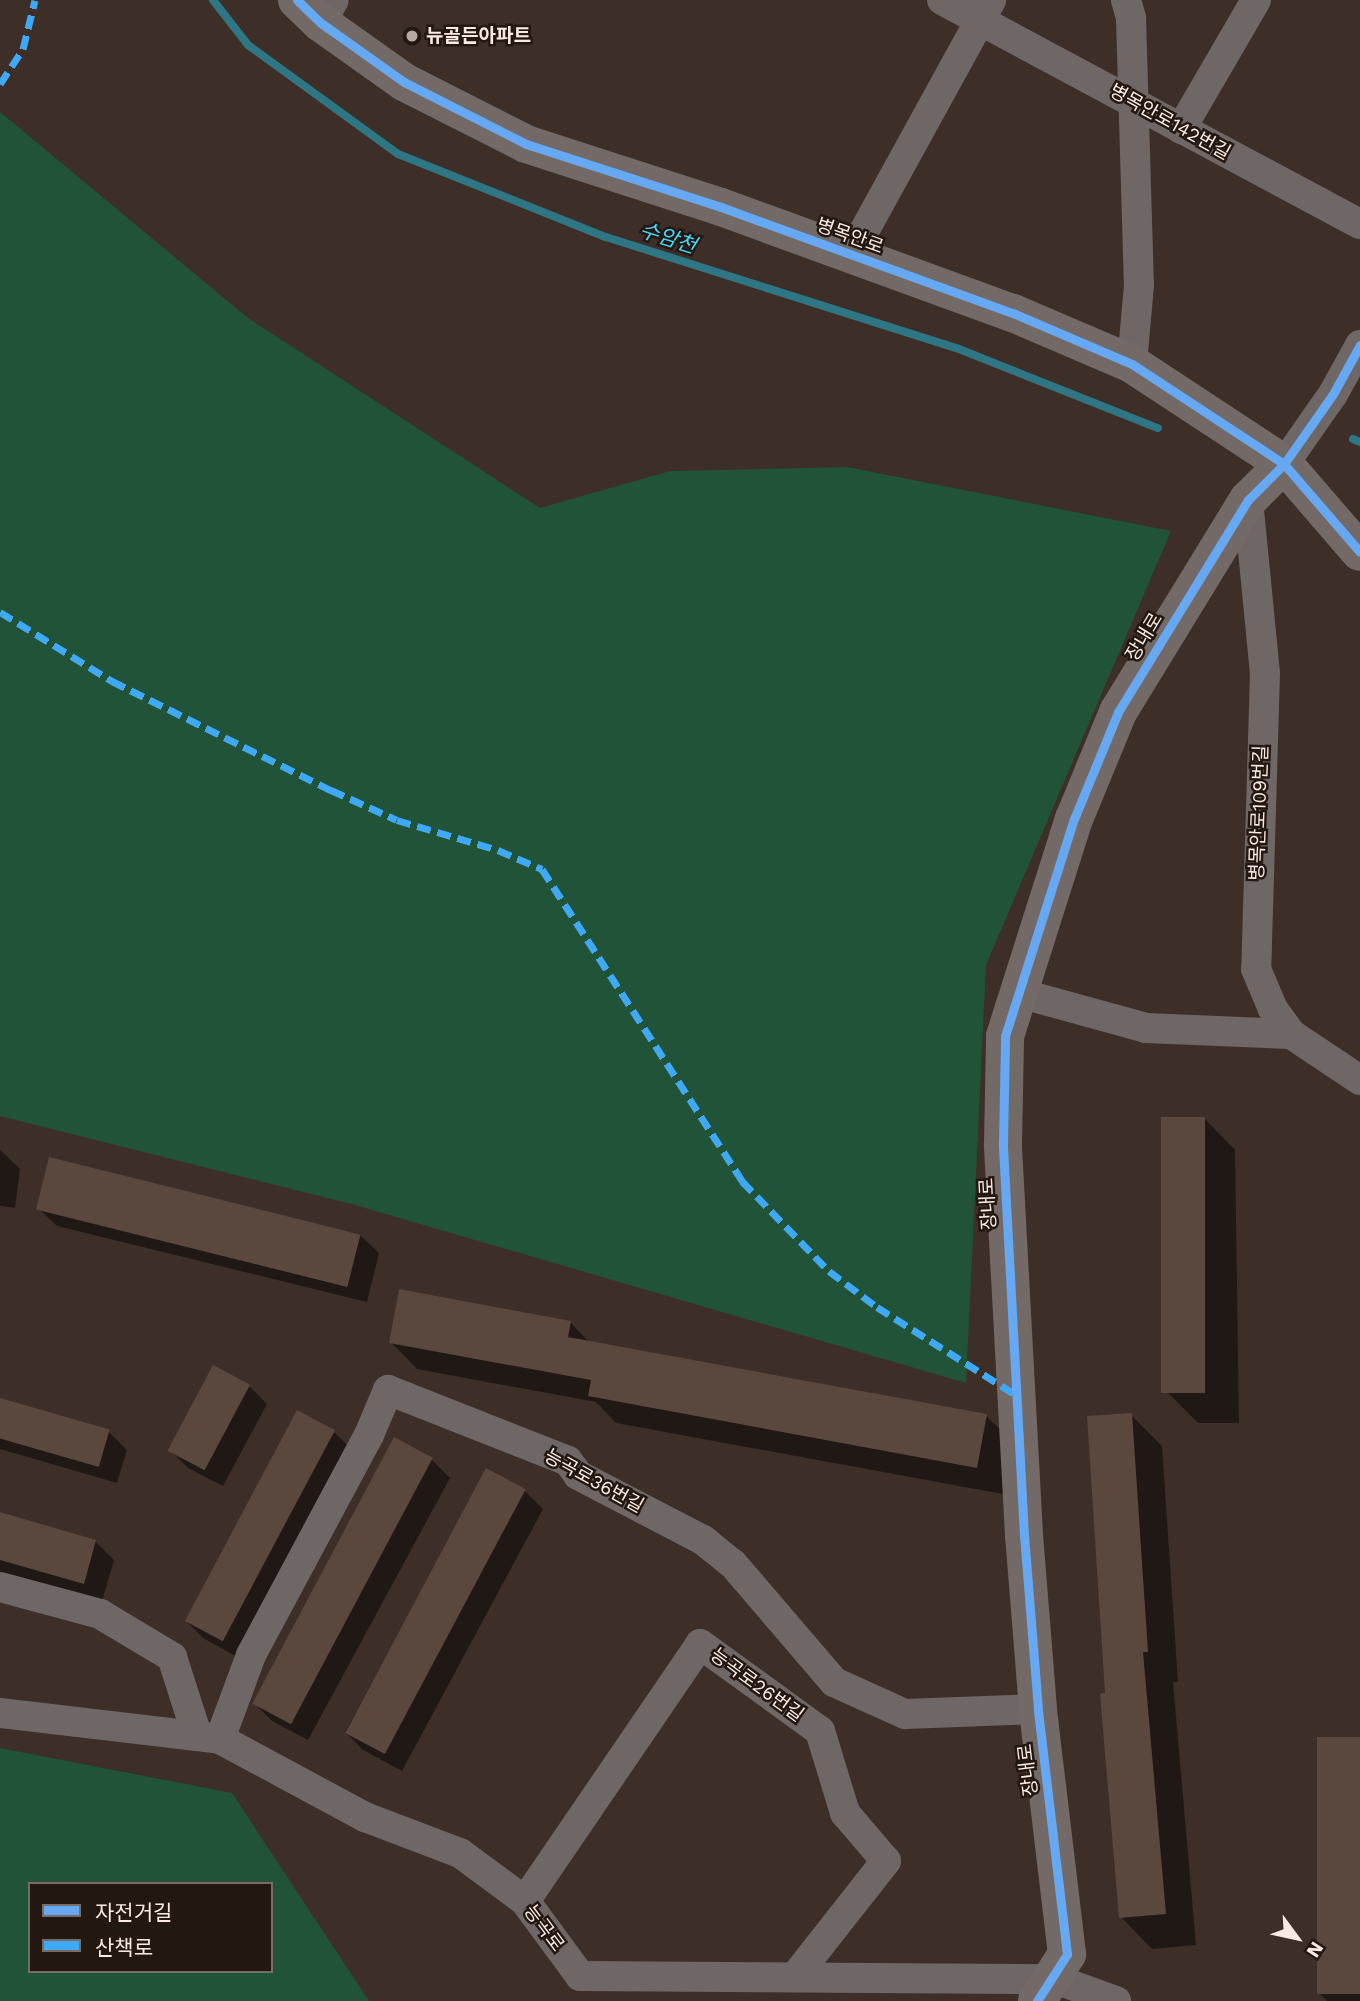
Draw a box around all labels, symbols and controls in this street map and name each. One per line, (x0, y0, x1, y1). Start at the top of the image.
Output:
place label: 뉴골든아파트 (426, 25, 531, 47)
marker: 뉴골든아파트 (404, 28, 420, 44)
street label: 병목안로142번길 (1105, 79, 1235, 165)
street label: 병목안로 (813, 213, 887, 259)
water label: 수암천 (637, 217, 699, 259)
street label: 장내로 (1121, 609, 1167, 665)
street label: 병목안로109번길 (1245, 745, 1273, 881)
street label: 장내로 (975, 1177, 1001, 1231)
street label: 능곡로36번길 (540, 1444, 648, 1518)
street label: 능곡로26번길 (706, 1643, 808, 1727)
street label: 장내로 (1013, 1743, 1043, 1797)
legend (28, 1882, 273, 1973)
text: 자전거길 (95, 1900, 172, 1925)
street label: 능곡로 (519, 1900, 569, 1956)
north arrow (1262, 1903, 1332, 1973)
text: 산책로 (95, 1935, 153, 1960)
text: N (1302, 1938, 1329, 1962)

